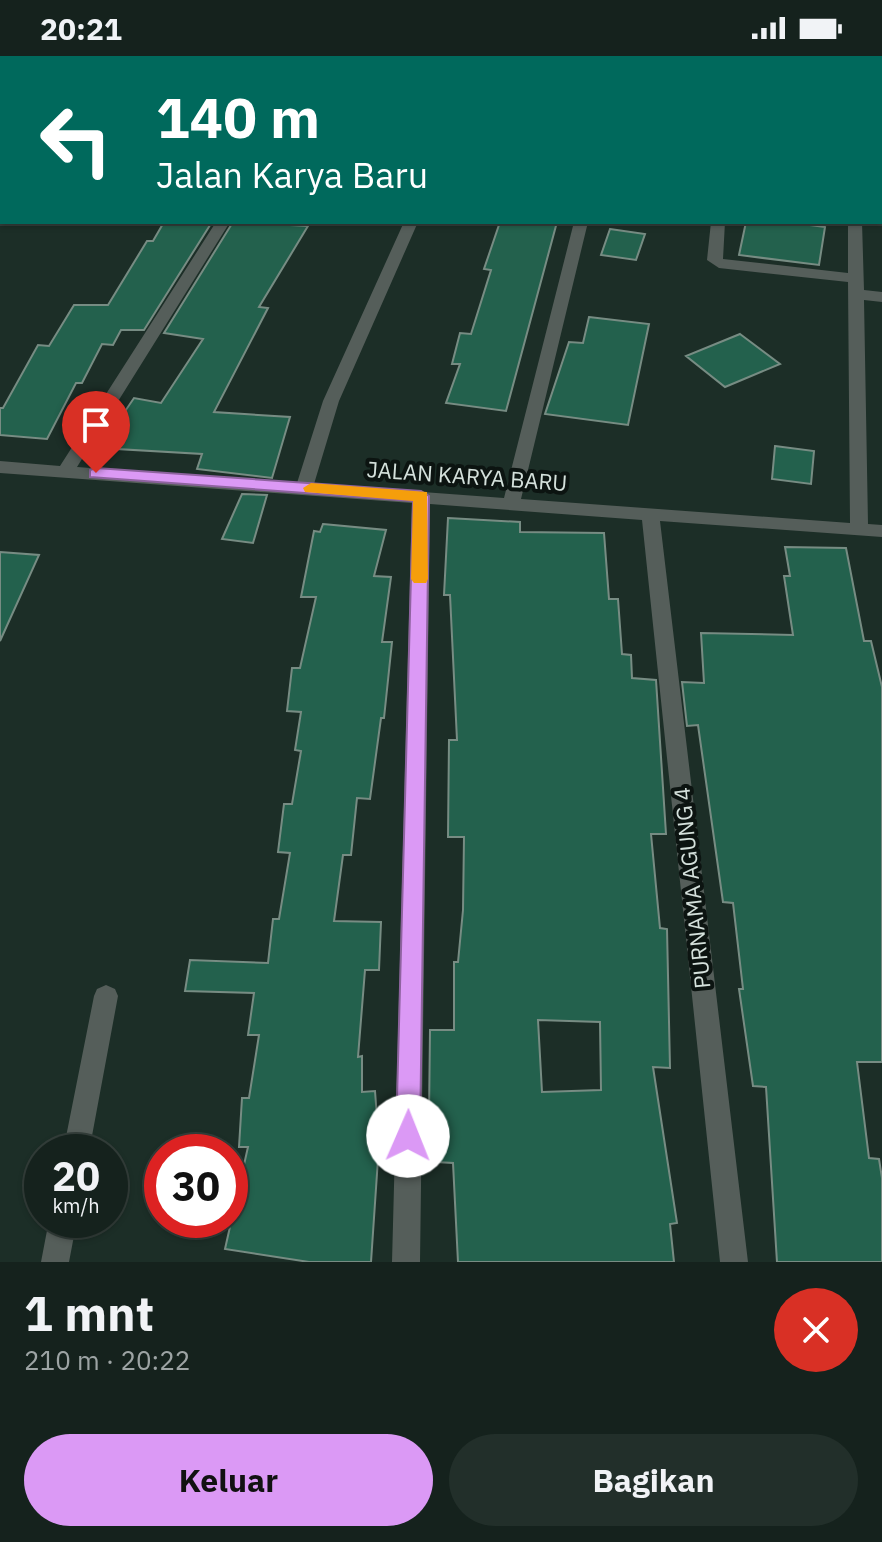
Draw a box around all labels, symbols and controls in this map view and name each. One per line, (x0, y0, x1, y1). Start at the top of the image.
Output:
text: 20:21 (40, 9, 122, 48)
text: 140 m (156, 81, 320, 153)
icon: left (24, 88, 128, 192)
text: Jalan Karya Baru (156, 151, 428, 198)
pin (62, 391, 130, 473)
icon: arrive (74, 403, 118, 447)
street label: JALAN KARYA BARU (366, 454, 568, 497)
street label: PURNAMA AGUNG 4 (667, 786, 716, 990)
position arrow (366, 1094, 450, 1178)
speed limit sign: 30 (144, 1134, 248, 1238)
text: 20 (52, 1150, 100, 1202)
text: km/h (52, 1192, 100, 1219)
text: 1 mnt (24, 1282, 154, 1344)
button: close (774, 1288, 858, 1372)
text: 210 m · 20:22 (24, 1343, 190, 1377)
button: Keluar (24, 1434, 433, 1526)
button: Bagikan (449, 1434, 858, 1526)

